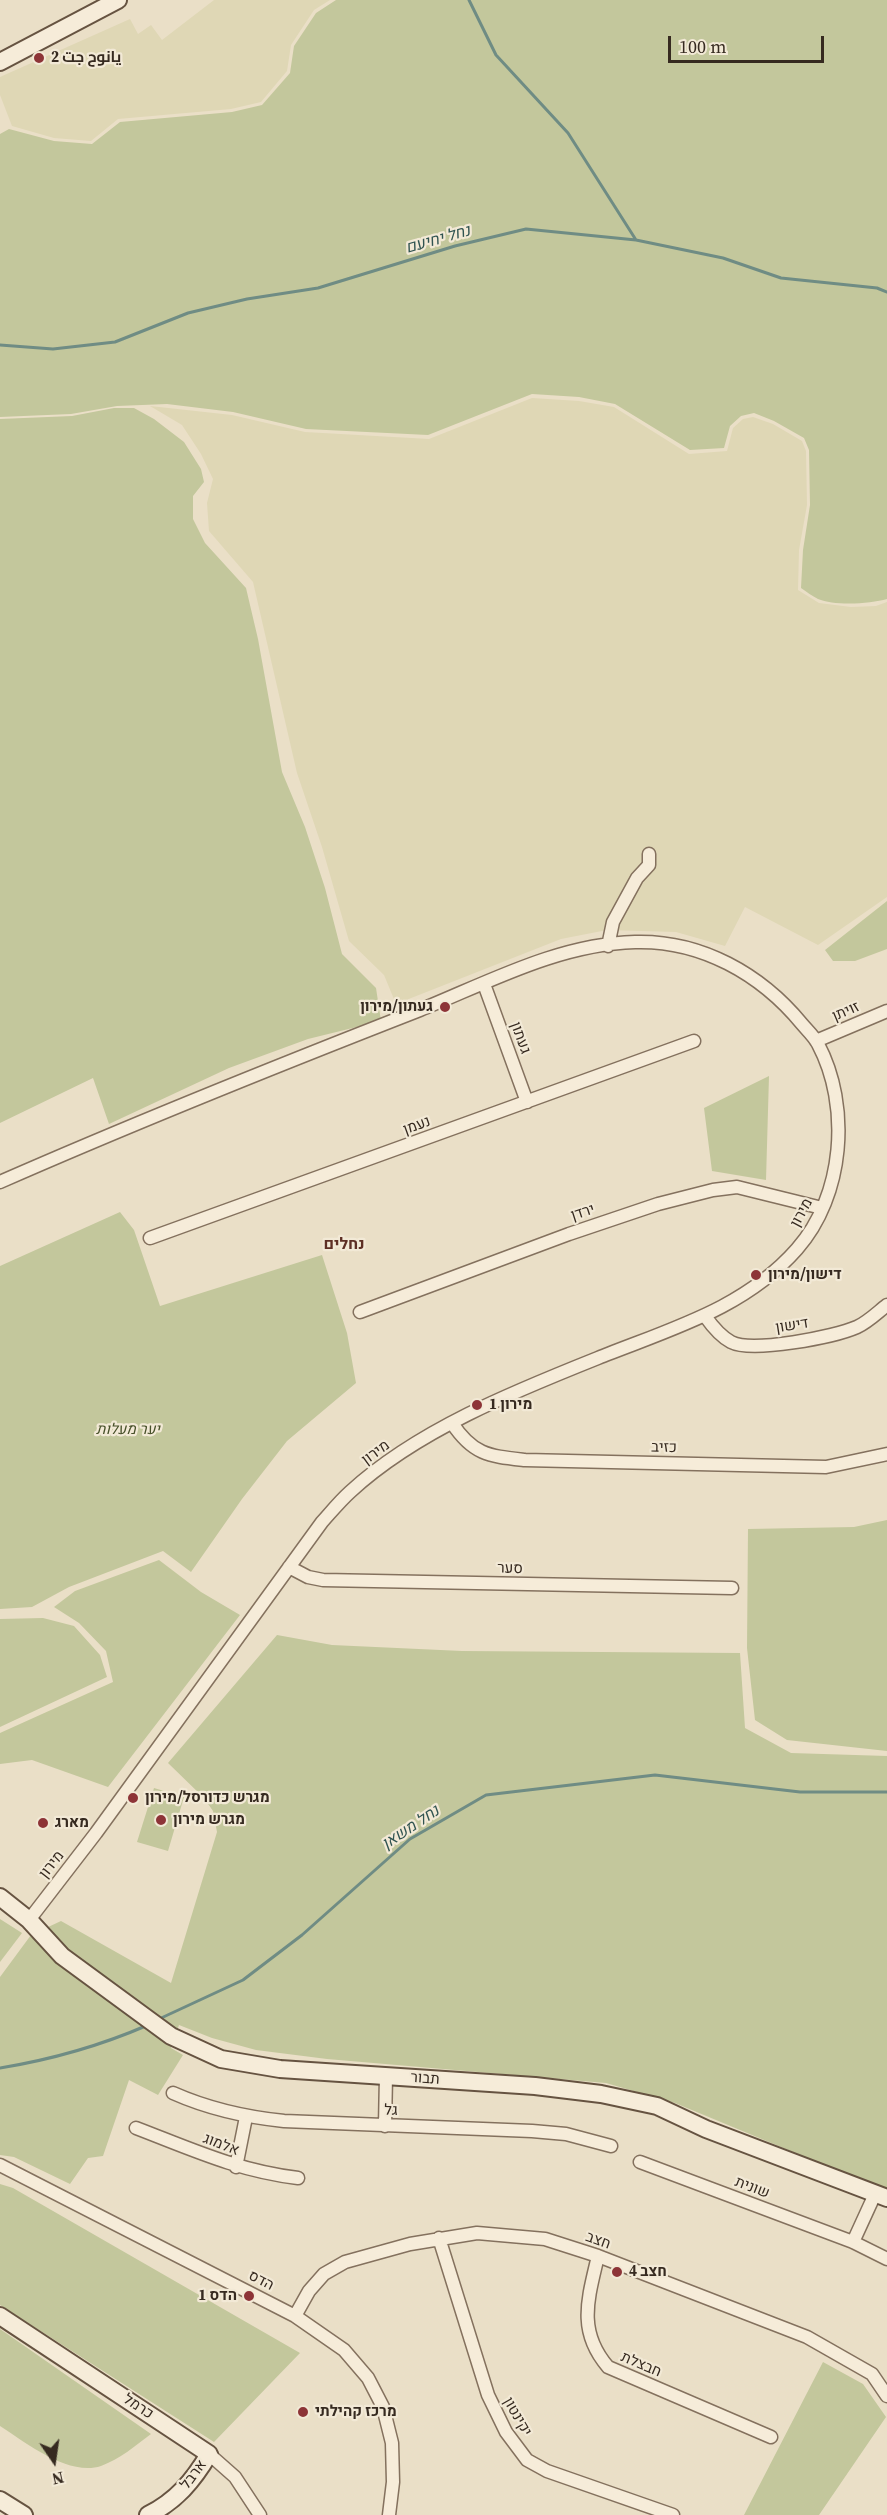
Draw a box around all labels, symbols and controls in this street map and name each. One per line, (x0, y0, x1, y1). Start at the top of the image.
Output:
scale bar (671, 24, 827, 62)
text: 100 m (679, 34, 726, 59)
place label: يانوح جت 2 (51, 49, 121, 67)
marker: يانوح جت 2 (32, 51, 46, 65)
water label: נחל יחיעם (404, 222, 472, 258)
place label: געתון/מירון (360, 998, 433, 1016)
street label: זויתן (830, 998, 862, 1026)
marker: געתון/מירון (438, 1000, 452, 1014)
street label: געתון (506, 1020, 534, 1056)
street label: נעמן (401, 1113, 433, 1139)
street label: מירון (787, 1195, 817, 1231)
street label: ירדן (569, 1201, 597, 1225)
district label: נחלים (323, 1235, 365, 1255)
place label: דישון/מירון (768, 1266, 842, 1284)
marker: דישון/מירון (749, 1268, 763, 1282)
street label: דישון (774, 1315, 810, 1337)
place label: מירון 1 (489, 1396, 532, 1414)
marker: מירון 1 (470, 1398, 484, 1412)
park label: יער מעלות (96, 1421, 160, 1439)
street label: מירון (359, 1437, 393, 1469)
street label: כזיב (651, 1439, 677, 1457)
street label: סער (497, 1560, 523, 1578)
place label: מגרש כדורסל/מירון (145, 1789, 270, 1807)
marker: מגרש כדורסל/מירון (126, 1791, 140, 1805)
water label: נחל משאן (379, 1802, 443, 1854)
place label: מגרש מירון (173, 1811, 245, 1829)
marker: מגרש מירון (154, 1813, 168, 1827)
place label: מארג (55, 1814, 89, 1832)
marker: מארג (36, 1816, 50, 1830)
street label: מירון (36, 1848, 68, 1882)
street label: תבור (410, 2069, 440, 2089)
street label: גל (384, 2102, 398, 2120)
street label: אלמוג (200, 2130, 242, 2160)
street label: שונית (732, 2173, 772, 2203)
street label: חצב (583, 2228, 613, 2254)
place label: חצב 4 (629, 2263, 667, 2281)
marker: חצב 4 (610, 2265, 624, 2279)
street label: הדס (245, 2267, 277, 2295)
place label: הדס 1 (198, 2287, 237, 2305)
marker: הדס 1 (242, 2289, 256, 2303)
street label: חבצלת (618, 2348, 664, 2382)
street label: כרמל (119, 2391, 157, 2423)
street label: יקינטון (499, 2394, 535, 2440)
place label: מרכז קהילתי (315, 2403, 397, 2421)
marker: מרכז קהילתי (296, 2405, 310, 2419)
north arrow (24, 2431, 84, 2491)
street label: ארבל (177, 2457, 211, 2493)
text: N (50, 2467, 66, 2491)

